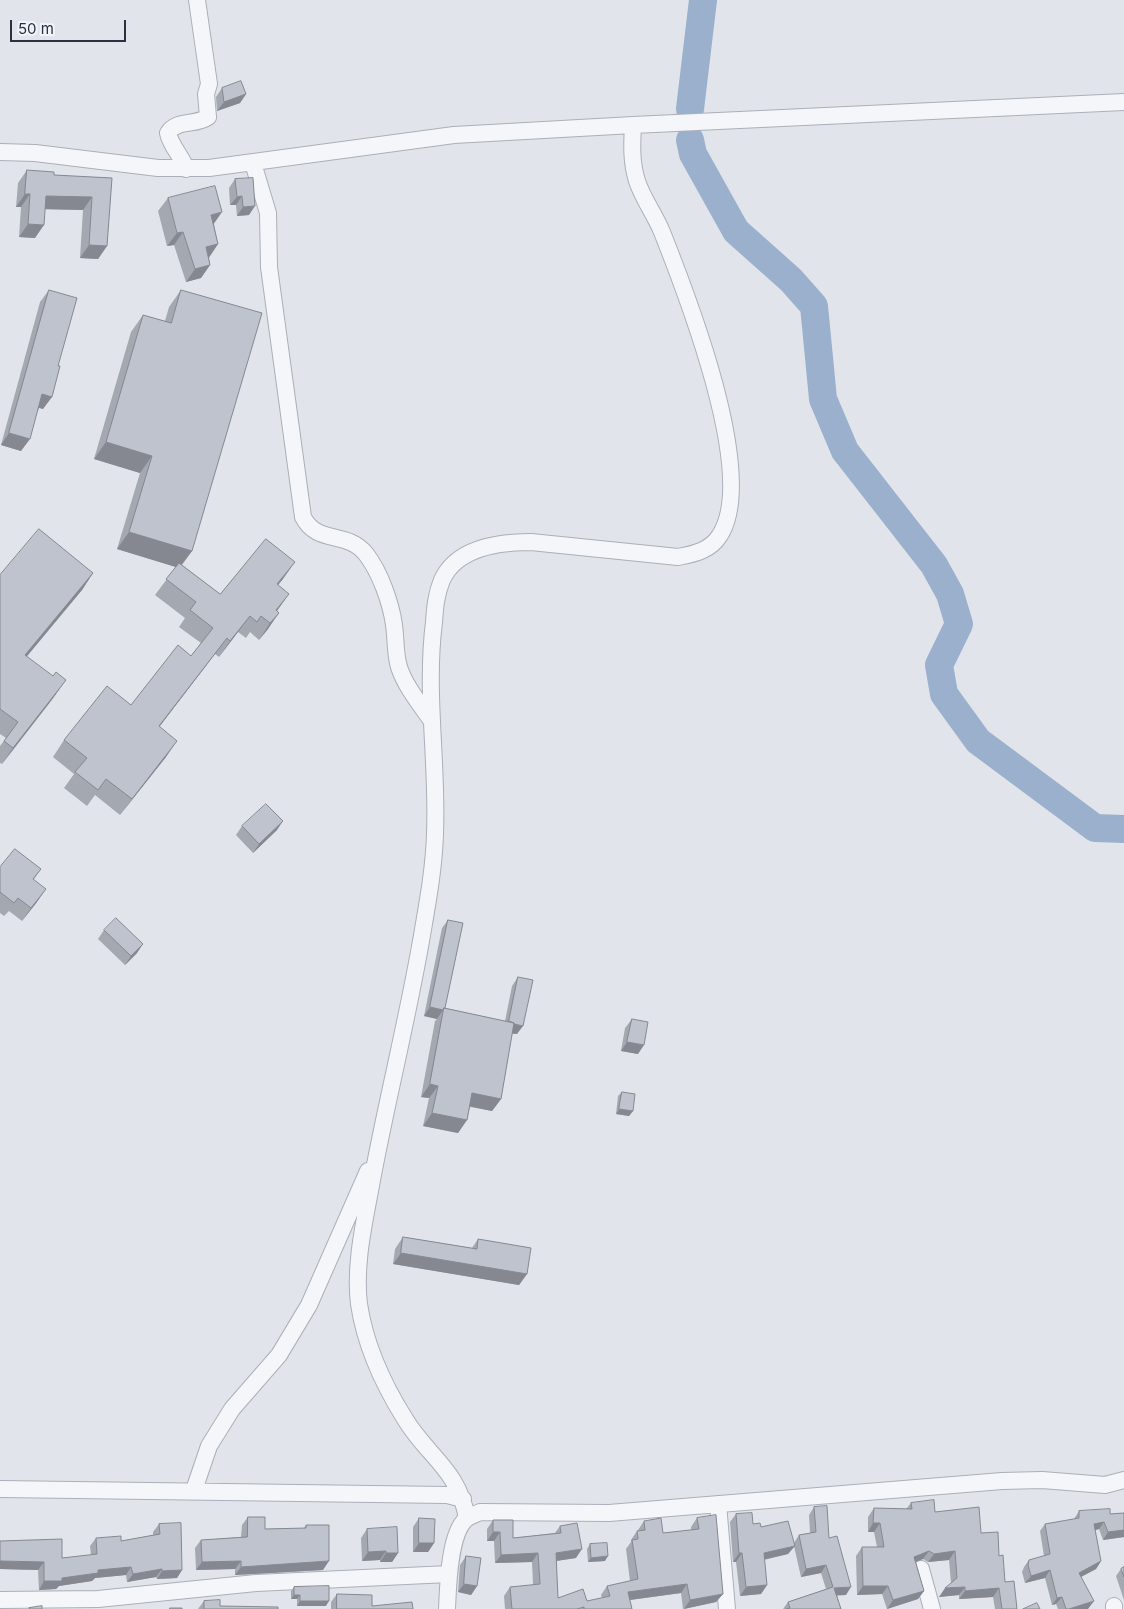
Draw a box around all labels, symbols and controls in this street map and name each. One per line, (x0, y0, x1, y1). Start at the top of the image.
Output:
scale bar (12, 10, 129, 42)
text: 50 m (18, 19, 54, 38)

